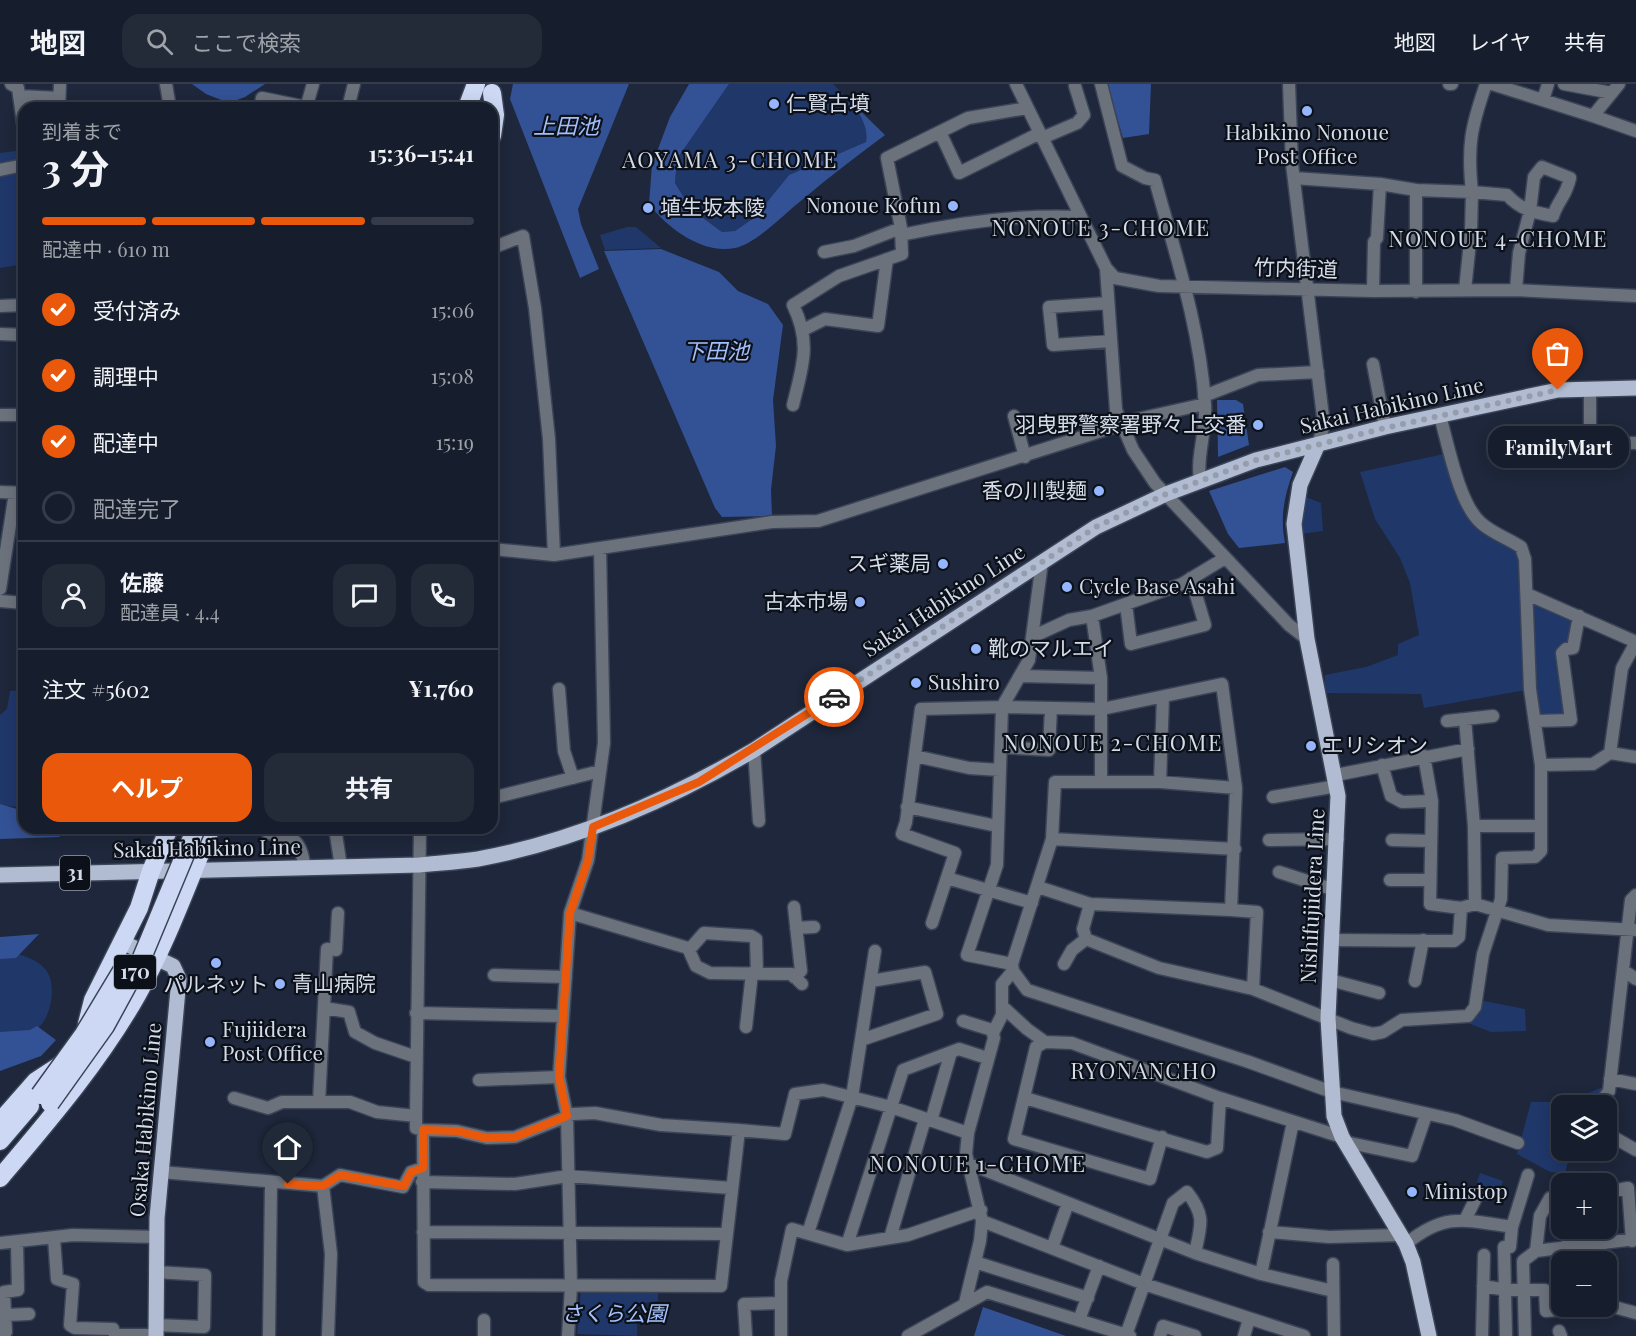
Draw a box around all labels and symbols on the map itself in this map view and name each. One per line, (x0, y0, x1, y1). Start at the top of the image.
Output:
place label: 仁賢古墳 (786, 88, 870, 116)
marker: 仁賢古墳 (767, 97, 781, 111)
marker: Habikino Nonoue Post Office (1300, 104, 1314, 118)
water label: 上田池 (533, 110, 601, 140)
place label: Habikino Nonoue Post Office (1225, 117, 1389, 169)
district label: AOYAMA 3-CHOME (621, 144, 838, 174)
place label: Nonoue Kofun (806, 190, 941, 218)
place label: 埴生坂本陵 (660, 192, 765, 220)
marker: Nonoue Kofun (946, 199, 960, 213)
marker: 埴生坂本陵 (641, 201, 655, 215)
district label: NONOUE 3-CHOME (991, 212, 1211, 242)
district label: NONOUE 4-CHOME (1388, 223, 1608, 253)
street label: 竹内街道 (1254, 252, 1339, 282)
pin (1532, 328, 1583, 390)
water label: 下田池 (683, 335, 751, 365)
street label: Sakai Habikino Line (1297, 369, 1486, 439)
place label: 羽曳野警察署野々上交番 (1015, 409, 1246, 437)
marker: 羽曳野警察署野々上交番 (1251, 418, 1265, 432)
callout: FamilyMart (1488, 426, 1628, 468)
place label: 香の川製麺 (982, 475, 1087, 503)
marker: 香の川製麺 (1092, 484, 1106, 498)
street label: Sakai Habikino Line (857, 536, 1029, 662)
place label: スギ薬局 (847, 548, 931, 576)
marker: スギ薬局 (936, 557, 950, 571)
place label: Cycle Base Asahi (1079, 571, 1235, 599)
marker: Cycle Base Asahi (1060, 580, 1074, 594)
place label: 古本市場 (764, 586, 848, 614)
marker: 古本市場 (853, 595, 867, 609)
place label: 靴のマルエイ (988, 633, 1114, 661)
marker: 靴のマルエイ (969, 642, 983, 656)
courier (804, 667, 864, 727)
place label: Sushiro (928, 667, 1000, 695)
marker: Sushiro (909, 676, 923, 690)
district label: NONOUE 2-CHOME (1003, 727, 1223, 757)
place label: エリシオン (1323, 730, 1428, 758)
marker: エリシオン (1304, 739, 1318, 753)
street label: Nishifujiidera Line (1292, 808, 1330, 984)
street label: Sakai Habikino Line (113, 831, 301, 863)
road number: 31 (60, 856, 90, 890)
road number: 170 (114, 955, 156, 989)
marker: パルネット (209, 956, 223, 970)
place label: 青山病院 (292, 968, 376, 996)
place label: パルネット (164, 969, 269, 997)
marker: 青山病院 (273, 977, 287, 991)
place label: Fujiidera Post Office (222, 1014, 323, 1066)
street label: Osaka Habikino Line (122, 1021, 166, 1218)
marker: Fujiidera Post Office (203, 1035, 217, 1049)
district label: RYONANCHO (1070, 1055, 1218, 1085)
pin (262, 1122, 313, 1184)
district label: NONOUE 1-CHOME (869, 1148, 1087, 1178)
place label: Ministop (1424, 1176, 1508, 1204)
marker: Ministop (1405, 1185, 1419, 1199)
park label: さくら公園 (562, 1298, 669, 1326)

